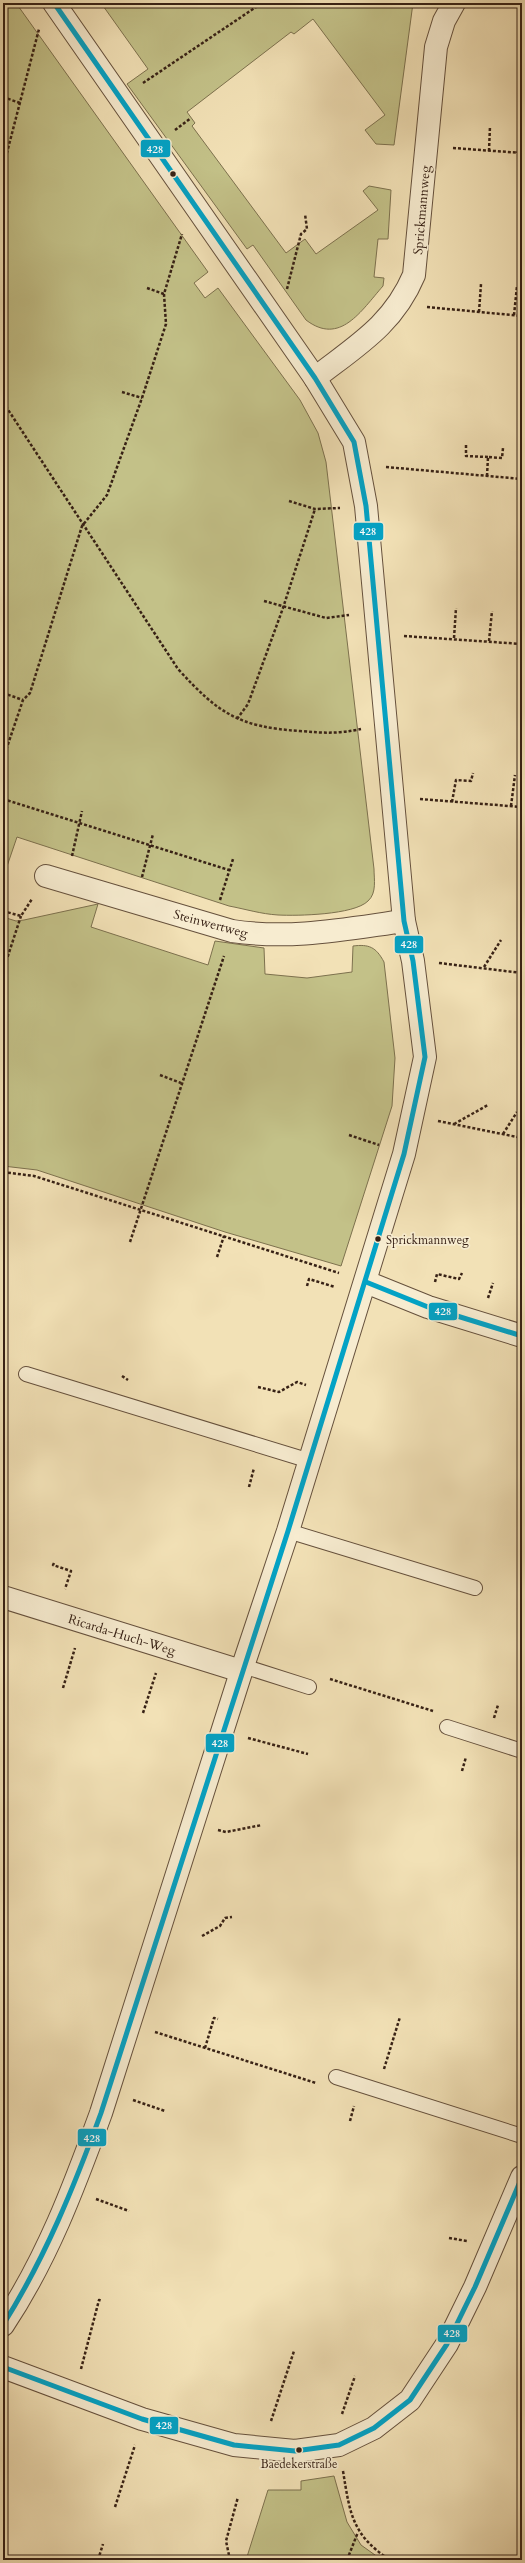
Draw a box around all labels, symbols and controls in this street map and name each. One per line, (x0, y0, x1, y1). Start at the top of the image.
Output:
line badge: 428 (140, 139, 171, 158)
text: 428 (147, 142, 163, 157)
street label: Sprickmannweg (409, 164, 435, 256)
unlabelled marker (168, 169, 178, 179)
line badge: 428 (353, 522, 384, 541)
text: 428 (360, 524, 376, 539)
street label: Steinwertweg (172, 905, 251, 943)
line badge: 428 (394, 935, 424, 954)
text: 428 (401, 937, 417, 952)
place label: Sprickmannweg (386, 1232, 469, 1248)
marker: Sprickmannweg (373, 1234, 383, 1244)
line badge: 428 (428, 1302, 458, 1321)
text: 428 (435, 1304, 451, 1319)
street label: Ricarda-Huch-Weg (66, 1610, 178, 1660)
line badge: 428 (205, 1733, 235, 1753)
text: 428 (212, 1736, 228, 1751)
line badge: 428 (77, 2128, 107, 2147)
text: 428 (84, 2131, 100, 2146)
line badge: 428 (437, 2324, 468, 2343)
text: 428 (444, 2326, 460, 2341)
line badge: 428 (149, 2416, 179, 2435)
text: 428 (156, 2418, 172, 2433)
marker: Baedekerstraße (294, 2445, 304, 2455)
place label: Baedekerstraße (261, 2456, 337, 2472)

